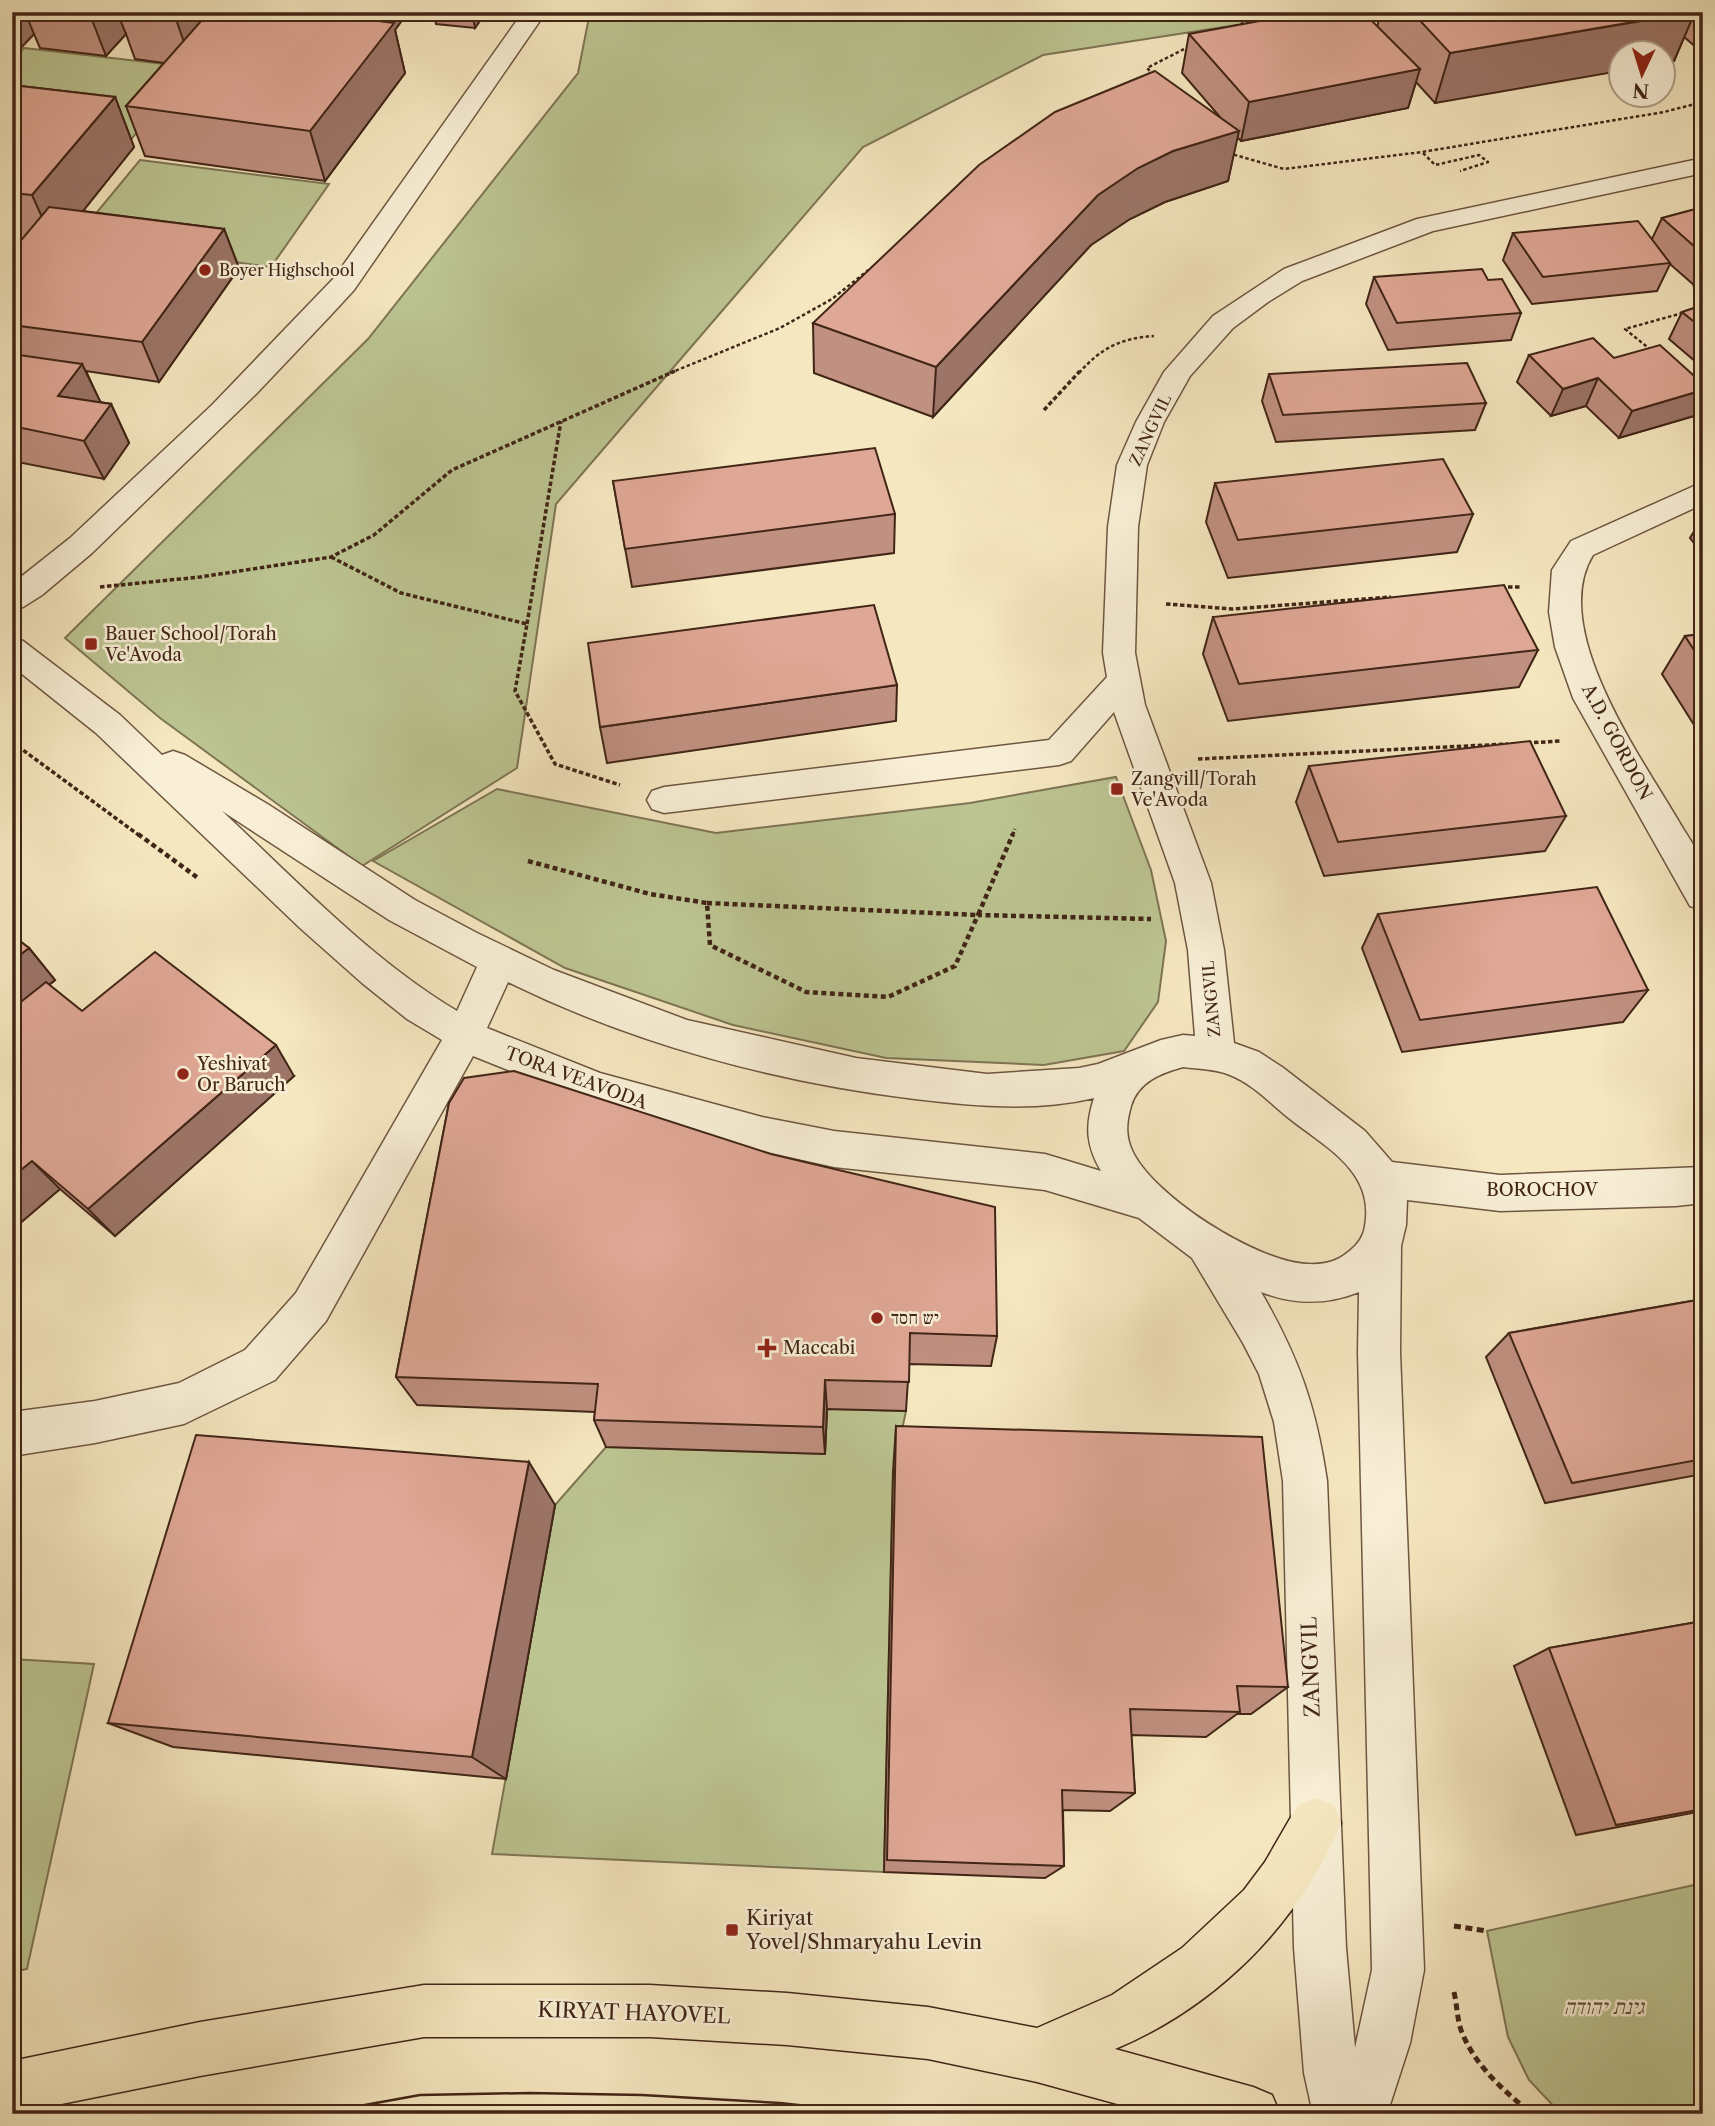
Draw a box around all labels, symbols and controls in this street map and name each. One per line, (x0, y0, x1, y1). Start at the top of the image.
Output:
north arrow (1606, 38, 1676, 108)
text: N (1632, 78, 1650, 103)
place label: Boyer Highschool (219, 260, 355, 280)
marker: Boyer Highschool (197, 262, 213, 278)
street label: ZANGVIL (1125, 391, 1175, 469)
place label: Bauer School/Torah Ve'Avoda (104, 623, 277, 666)
marker: Bauer School/Torah Ve'Avoda (83, 636, 99, 652)
street label: A.D. GORDON (1577, 679, 1657, 804)
place label: Zangvill/Torah Ve'Avoda (1130, 768, 1257, 811)
marker: Zangvill/Torah Ve'Avoda (1109, 781, 1125, 797)
street label: ZANGVIL (1198, 959, 1224, 1038)
street label: TORA VEAVODA (502, 1042, 651, 1114)
place label: Yeshivat Or Baruch (196, 1053, 285, 1096)
marker: Yeshivat Or Baruch (175, 1066, 191, 1082)
street label: BOROCHOV (1486, 1179, 1599, 1201)
place label: יש חסד (891, 1307, 939, 1329)
marker: יש חסד (869, 1310, 885, 1326)
place label: Maccabi (783, 1337, 856, 1359)
marker: Maccabi (757, 1338, 777, 1358)
street label: ZANGVIL (1296, 1616, 1325, 1718)
place label: Kiriyat Yovel/Shmaryahu Levin (745, 1905, 982, 1954)
marker: Kiriyat Yovel/Shmaryahu Levin (724, 1922, 740, 1938)
park label: גינת יהודה (1564, 1994, 1646, 2019)
street label: KIRYAT HAYOVEL (537, 1997, 731, 2028)

